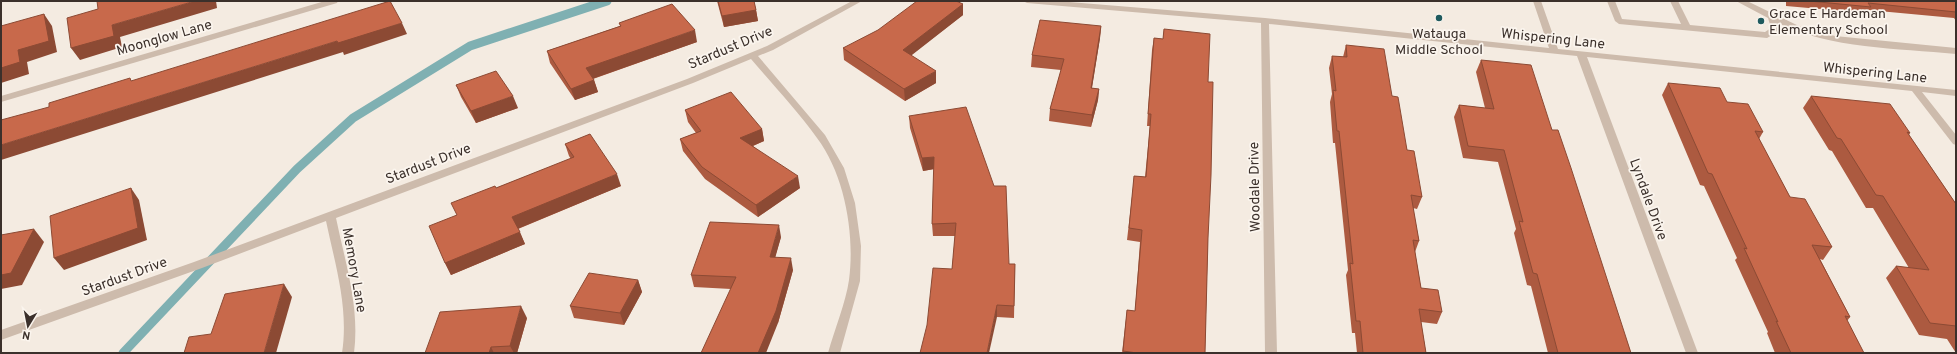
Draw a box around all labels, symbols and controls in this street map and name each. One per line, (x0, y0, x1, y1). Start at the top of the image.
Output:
place label: Grace E Hardeman Elementary School (1769, 6, 1888, 39)
marker: Watauga Middle School (1434, 13, 1444, 23)
marker: Grace E Hardeman Elementary School (1756, 16, 1766, 26)
street label: Moonglow Lane (115, 17, 214, 60)
street label: Stardust Drive (686, 23, 775, 74)
place label: Watauga Middle School (1395, 26, 1483, 59)
street label: Whispering Lane (1500, 26, 1606, 53)
street label: Whispering Lane (1822, 60, 1928, 87)
street label: Stardust Drive (383, 140, 474, 188)
street label: Woodale Drive (1246, 142, 1265, 232)
street label: Lyndale Drive (1625, 156, 1670, 243)
street label: Memory Lane (338, 226, 369, 314)
street label: Stardust Drive (79, 254, 170, 301)
north arrow (8, 306, 48, 346)
text: N (21, 327, 32, 342)

